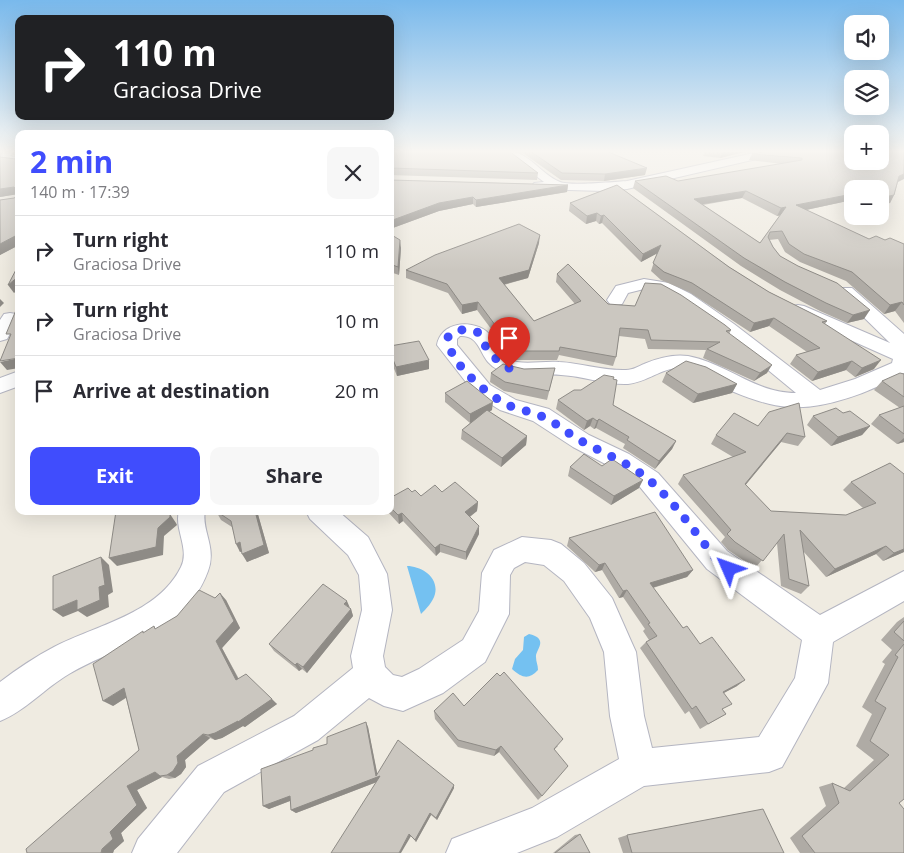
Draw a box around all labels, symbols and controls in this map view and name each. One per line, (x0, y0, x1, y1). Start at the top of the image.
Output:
map controls (844, 15, 889, 225)
button: sound (844, 15, 889, 60)
text: 110 m (113, 29, 217, 76)
icon: right (30, 35, 95, 100)
button: layers (844, 70, 889, 115)
text: Graciosa Drive (113, 74, 262, 104)
button: + (844, 125, 889, 170)
text: 2 min (30, 141, 113, 182)
button: close (327, 147, 379, 199)
button: − (844, 180, 889, 225)
text: 140 m · 17:39 (30, 181, 130, 203)
text: Turn right (73, 227, 168, 253)
icon: right (30, 237, 58, 265)
text: 110 m (324, 238, 379, 264)
text: Graciosa Drive (73, 253, 181, 275)
text: Turn right (73, 297, 168, 323)
icon: right (30, 307, 58, 335)
text: 10 m (335, 308, 379, 334)
pin (488, 317, 530, 368)
text: Graciosa Drive (73, 323, 181, 345)
icon: arrive (495, 324, 523, 352)
icon: arrive (30, 377, 58, 405)
text: Arrive at destination (73, 378, 270, 404)
text: 20 m (335, 378, 379, 404)
button: Exit (30, 447, 200, 505)
button: Share (210, 447, 379, 505)
position arrow (702, 542, 754, 594)

